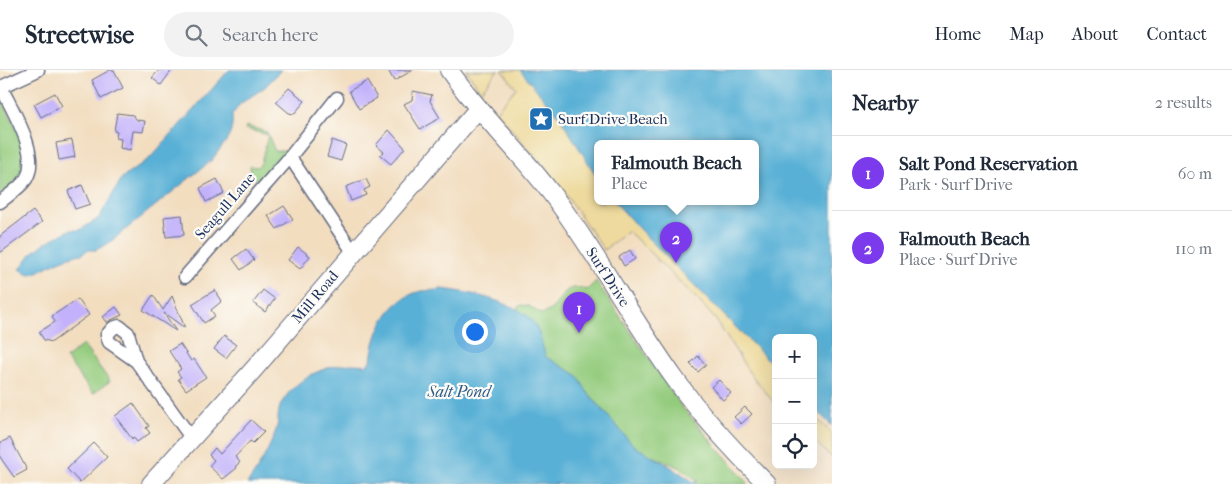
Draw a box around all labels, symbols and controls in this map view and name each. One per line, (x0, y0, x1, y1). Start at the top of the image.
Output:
search box (164, 12, 514, 57)
text: Streetwise (25, 21, 134, 49)
icon: search (182, 21, 210, 49)
text: Search here (222, 24, 318, 46)
text: Home (934, 24, 981, 45)
text: Map (1009, 24, 1044, 45)
text: About (1072, 24, 1118, 45)
text: Contact (1146, 24, 1207, 45)
text: Nearby (852, 91, 918, 115)
text: 2 results (1155, 93, 1212, 112)
place icon: Surf Drive Beach (528, 106, 554, 132)
place label: Surf Drive Beach (558, 110, 668, 128)
popup (594, 140, 759, 205)
text: Falmouth Beach (611, 152, 742, 174)
text: Salt Pond Reservation (899, 153, 1078, 175)
text: 1 (865, 164, 871, 183)
text: 60 m (1178, 164, 1212, 183)
street label: Seagull Lane (191, 169, 259, 243)
text: Place (611, 174, 647, 193)
text: Park · Surf Drive (899, 175, 1013, 194)
pin: 2 (660, 222, 692, 263)
text: Falmouth Beach (899, 228, 1030, 250)
text: 2 (864, 239, 872, 258)
text: 110 m (1175, 239, 1212, 258)
street label: Surf Drive (582, 244, 634, 311)
text: Place · Surf Drive (899, 250, 1017, 269)
street label: Mill Road (288, 266, 343, 327)
pin: 1 (563, 292, 595, 333)
your location (462, 319, 488, 345)
map controls (772, 334, 817, 469)
button: + (772, 334, 817, 379)
button: − (772, 379, 817, 424)
water label: Salt Pond (427, 382, 492, 401)
button: locate (772, 424, 817, 469)

